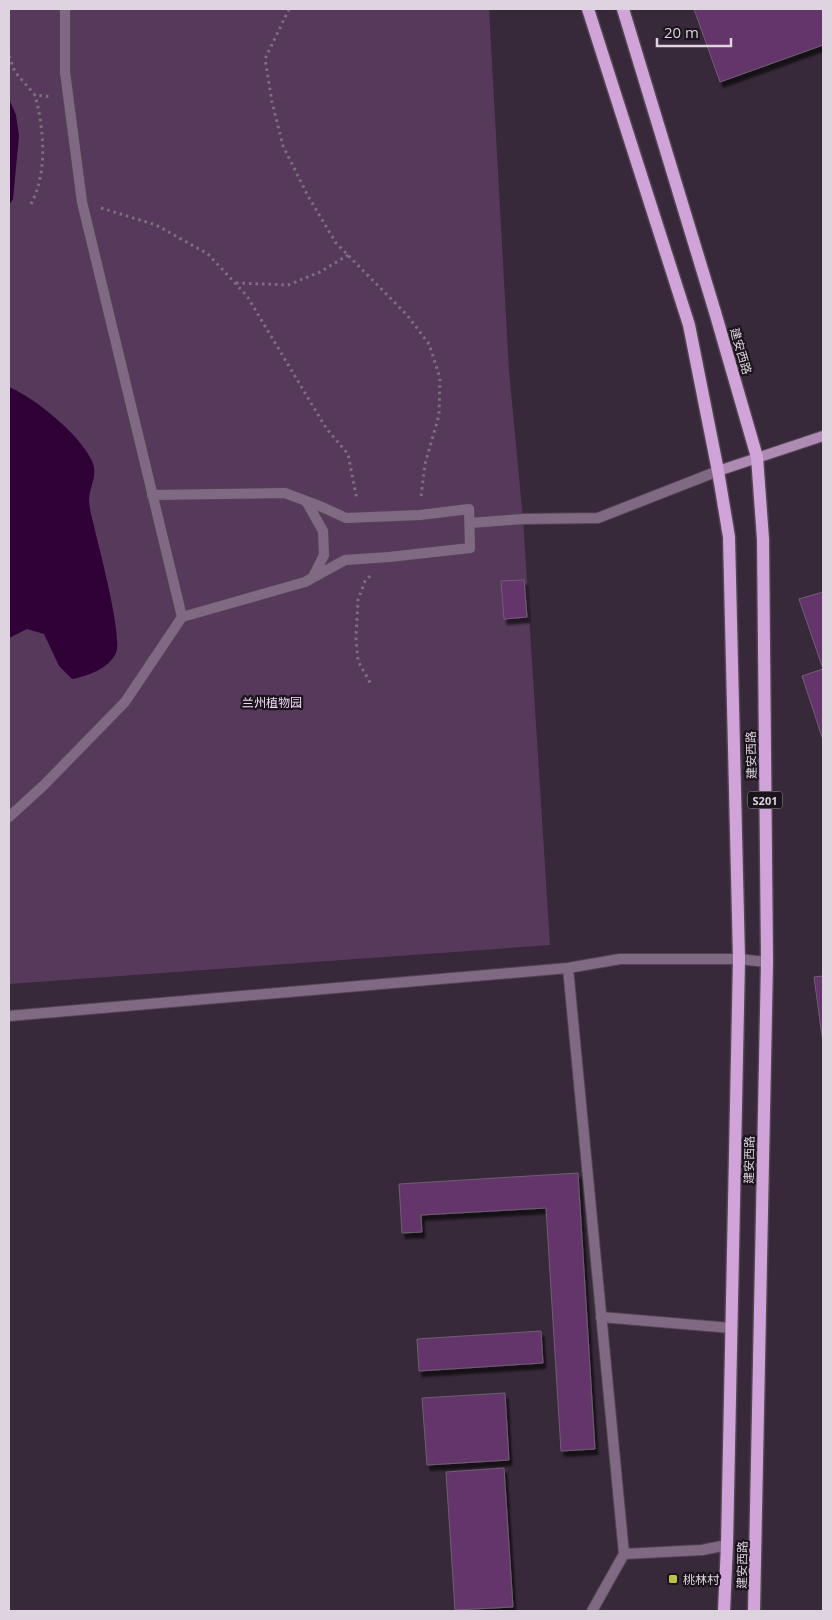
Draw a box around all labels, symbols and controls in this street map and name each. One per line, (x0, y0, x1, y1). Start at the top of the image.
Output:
scale bar (657, 15, 731, 47)
text: 20 m (664, 22, 699, 42)
street label: 建安西路 (726, 326, 756, 376)
park label: 兰州植物园 (242, 694, 302, 711)
street label: 建安西路 (742, 731, 760, 779)
road number: S201 (748, 792, 782, 808)
street label: 建安西路 (740, 1136, 758, 1184)
street label: 建安西路 (733, 1541, 751, 1589)
place label: 桃林村 (683, 1571, 720, 1588)
marker: 桃林村 (667, 1573, 679, 1585)

